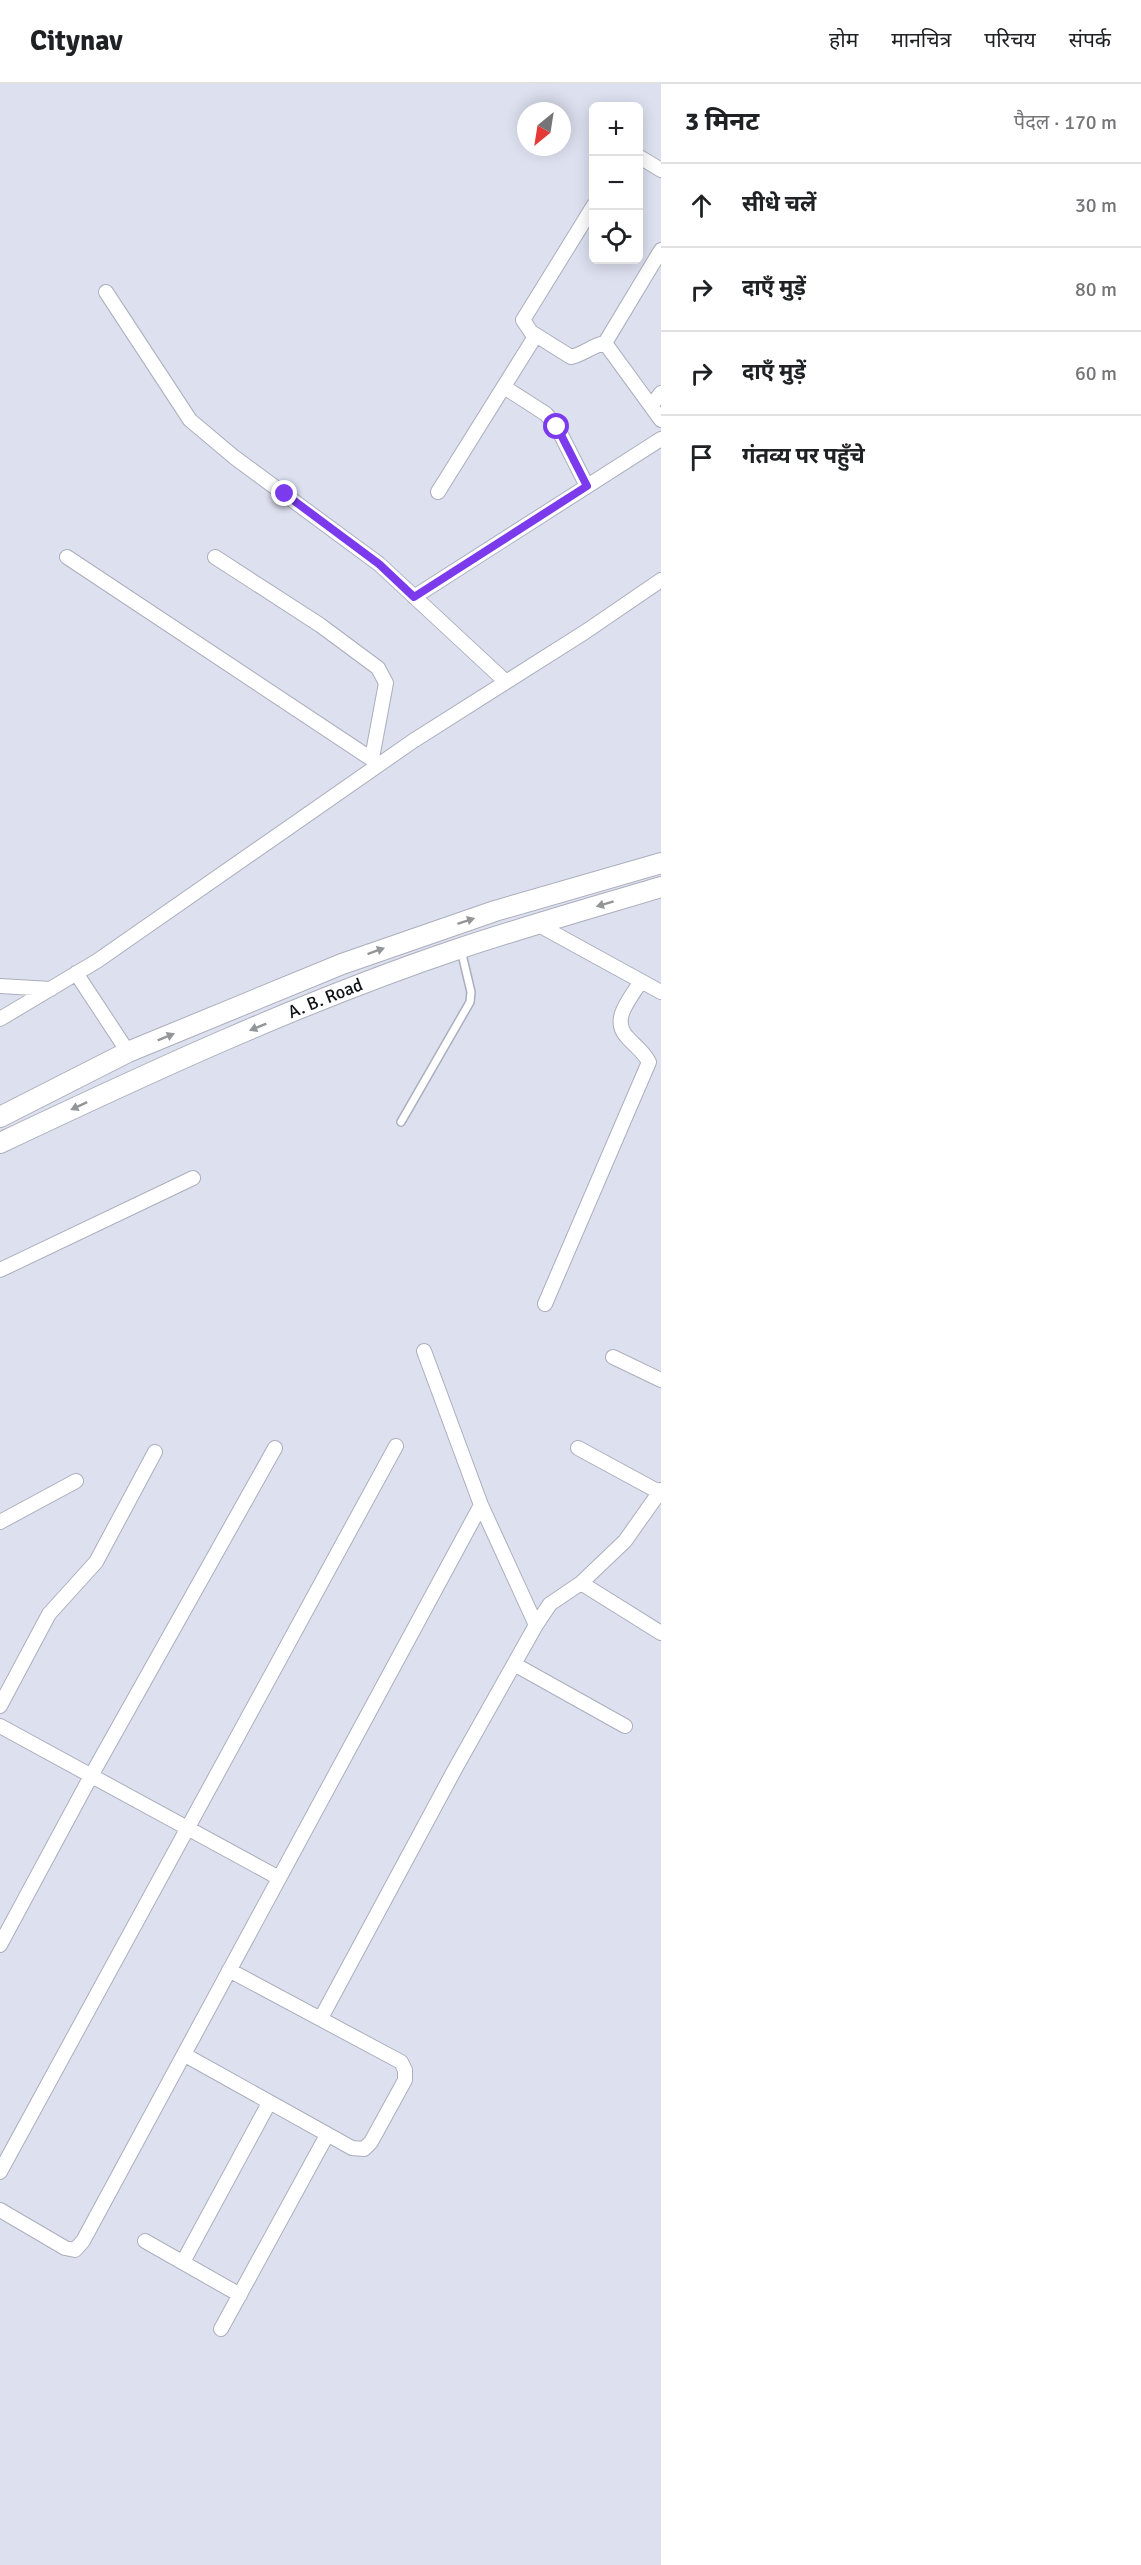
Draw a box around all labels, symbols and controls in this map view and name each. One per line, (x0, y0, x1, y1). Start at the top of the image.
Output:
text: Citynav (30, 24, 123, 58)
text: होम (829, 27, 858, 53)
text: मानचित्र (891, 27, 951, 53)
text: परिचय (984, 27, 1036, 53)
text: संपर्क (1069, 27, 1111, 53)
north arrow (517, 102, 571, 156)
map controls (589, 102, 643, 264)
button: + (589, 102, 643, 156)
text: 3 मिनट (685, 106, 759, 138)
text: पैदल · 170 m (1014, 110, 1117, 135)
button: − (589, 156, 643, 210)
icon: ahead (685, 189, 718, 222)
text: सीधे चलें (742, 190, 816, 217)
text: 30 m (1075, 193, 1117, 218)
button: locate (589, 210, 643, 264)
icon: right (685, 273, 718, 306)
text: दाएँ मुड़ें (742, 274, 806, 301)
text: 80 m (1075, 277, 1117, 302)
icon: right (685, 357, 718, 390)
text: दाएँ मुड़ें (742, 358, 806, 385)
text: 60 m (1075, 361, 1117, 386)
route start (543, 413, 569, 439)
icon: arrive (685, 441, 718, 474)
text: गंतव्य पर पहुँचे (742, 442, 865, 469)
route end (271, 480, 297, 506)
one-way arrow (596, 900, 614, 909)
one-way arrow (457, 915, 475, 925)
one-way arrow (367, 946, 385, 956)
street label: A. B. Road (285, 973, 366, 1023)
one-way arrow (248, 1022, 266, 1032)
one-way arrow (157, 1032, 175, 1042)
one-way arrow (71, 1101, 88, 1110)

